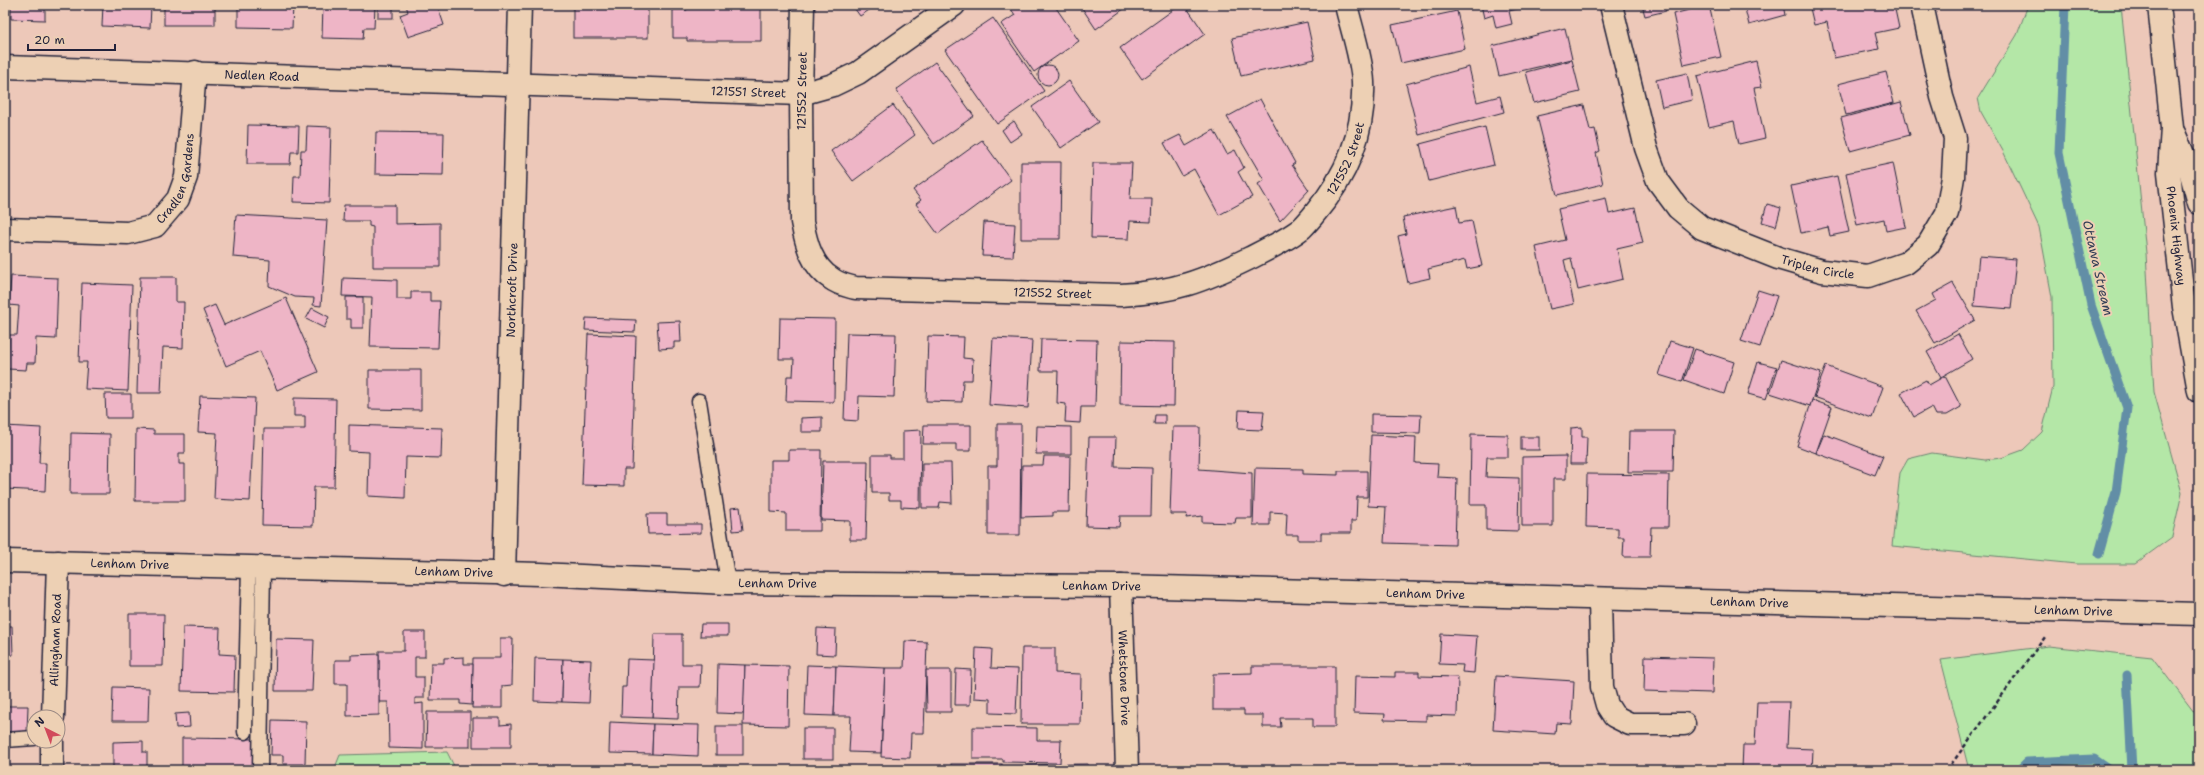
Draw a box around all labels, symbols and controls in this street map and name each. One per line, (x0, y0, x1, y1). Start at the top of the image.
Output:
scale bar (28, 26, 115, 52)
text: 20 m (34, 32, 65, 48)
street label: 121552 Street (793, 52, 811, 130)
street label: Nedlen Road (224, 66, 300, 85)
street label: 121551 Street (711, 83, 786, 101)
street label: 121552 Street (1323, 121, 1368, 198)
street label: Cradlen Gardens (152, 133, 198, 227)
street label: Phoenix Highway (2163, 185, 2190, 286)
water label: Ottawa Stream (2079, 219, 2117, 317)
street label: Northcroft Drive (503, 242, 521, 338)
street label: Triplen Circle (1779, 251, 1856, 283)
street label: 121552 Street (1013, 284, 1092, 302)
street label: Lenham Drive (90, 555, 170, 573)
street label: Lenham Drive (414, 563, 494, 581)
street label: Lenham Drive (738, 575, 817, 592)
street label: Lenham Drive (1062, 578, 1142, 595)
street label: Lenham Drive (1386, 585, 1465, 603)
street label: Allingham Road (46, 593, 65, 687)
street label: Lenham Drive (1710, 593, 1789, 611)
street label: Lenham Drive (2034, 602, 2113, 620)
street label: Whetstone Drive (1114, 630, 1134, 726)
north arrow (26, 709, 66, 749)
text: N (31, 713, 48, 730)

